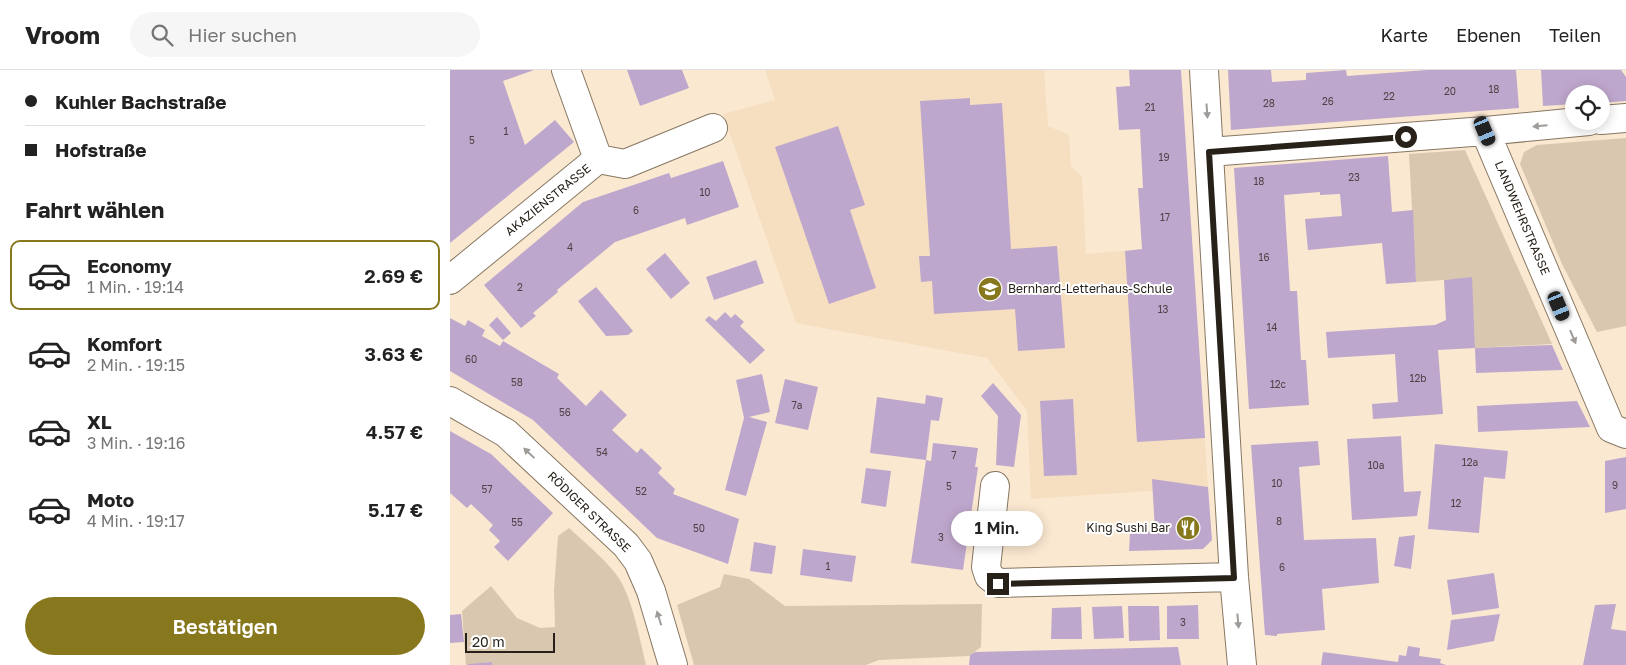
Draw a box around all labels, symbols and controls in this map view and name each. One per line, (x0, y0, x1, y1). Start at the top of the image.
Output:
search box (130, 12, 480, 57)
text: Vroom (25, 20, 100, 49)
icon: search (148, 21, 176, 49)
text: Hier suchen (188, 23, 297, 46)
text: Karte (1381, 24, 1428, 46)
text: Ebenen (1456, 24, 1521, 46)
text: Teilen (1549, 24, 1601, 46)
house number: 18 (1489, 83, 1499, 95)
house number: 20 (1444, 85, 1456, 97)
map controls (1565, 85, 1610, 130)
button: locate (1565, 85, 1610, 130)
text: Kuhler Bachstraße (55, 90, 227, 113)
house number: 22 (1383, 90, 1395, 102)
house number: 26 (1322, 95, 1334, 107)
house number: 28 (1263, 97, 1275, 109)
house number: 21 (1145, 101, 1155, 113)
one-way arrow (1203, 103, 1211, 119)
car (1472, 114, 1497, 148)
one-way arrow (1532, 122, 1548, 130)
house number: 1 (504, 125, 509, 137)
route start (1395, 126, 1417, 148)
house number: 5 (469, 134, 475, 146)
text: Hofstraße (55, 138, 146, 161)
house number: 19 (1159, 151, 1169, 163)
street label: LANDWEHRSTRASSE (1492, 158, 1553, 277)
street label: AKAZIENSTRASSE (502, 160, 594, 239)
house number: 23 (1348, 171, 1360, 183)
house number: 18 (1254, 175, 1264, 187)
house number: 10 (699, 186, 711, 198)
text: Fahrt wählen (25, 196, 164, 223)
house number: 6 (633, 204, 639, 216)
house number: 17 (1160, 211, 1170, 223)
house number: 4 (567, 241, 573, 253)
house number: 16 (1259, 251, 1269, 263)
icon: car (27, 253, 72, 298)
text: Economy (87, 254, 172, 277)
text: 2.69 € (364, 264, 423, 287)
school or university icon: Bernhard-Letterhaus-Schule (977, 276, 1003, 302)
text: 1 Min. · 19:14 (87, 277, 184, 297)
house number: 2 (517, 281, 523, 293)
place label: Bernhard-Letterhaus-Schule (1008, 281, 1172, 296)
car (1546, 289, 1571, 323)
house number: 13 (1158, 303, 1168, 315)
house number: 14 (1267, 321, 1277, 333)
one-way arrow (1569, 330, 1577, 344)
icon: car (27, 331, 72, 376)
text: Komfort (87, 332, 162, 355)
text: 3.63 € (364, 342, 423, 365)
house number: 60 (465, 353, 477, 365)
text: 2 Min. · 19:15 (87, 355, 185, 375)
house number: 12b (1410, 372, 1426, 384)
house number: 58 (511, 376, 523, 388)
house number: 12c (1270, 378, 1287, 390)
house number: 7a (792, 399, 802, 411)
house number: 56 (559, 406, 571, 418)
icon: car (27, 409, 72, 454)
text: XL (87, 410, 112, 433)
text: 4.57 € (366, 420, 423, 443)
text: 3 Min. · 19:16 (87, 433, 186, 453)
house number: 54 (596, 446, 608, 458)
one-way arrow (523, 447, 535, 459)
house number: 7 (951, 449, 957, 461)
house number: 12a (1462, 456, 1478, 468)
house number: 10a (1368, 459, 1384, 471)
street label: RÖDIGER STRASSE (545, 468, 634, 555)
house number: 10 (1271, 477, 1283, 489)
house number: 9 (1612, 479, 1618, 491)
house number: 5 (946, 480, 952, 492)
house number: 57 (481, 483, 493, 495)
house number: 52 (635, 485, 647, 497)
icon: car (27, 487, 72, 532)
text: Moto (87, 488, 134, 511)
house number: 12 (1451, 497, 1462, 509)
text: 5.17 € (368, 498, 423, 521)
text: 4 Min. · 19:17 (87, 511, 185, 531)
callout: 1 Min. (952, 512, 1044, 546)
restaurant icon: King Sushi Bar (1175, 515, 1201, 541)
house number: 8 (1276, 515, 1282, 527)
house number: 55 (511, 516, 523, 528)
text: 1 Min. (974, 518, 1020, 538)
place label: King Sushi Bar (1086, 520, 1170, 535)
house number: 50 (693, 522, 705, 534)
house number: 3 (938, 531, 944, 543)
house number: 1 (826, 560, 831, 572)
house number: 6 (1279, 561, 1285, 573)
route end (987, 573, 1009, 595)
button: Bestätigen (25, 597, 425, 655)
one-way arrow (655, 611, 662, 626)
one-way arrow (1234, 614, 1242, 630)
house number: 3 (1180, 616, 1186, 628)
scale bar (465, 630, 555, 653)
text: 20 m (472, 633, 505, 650)

